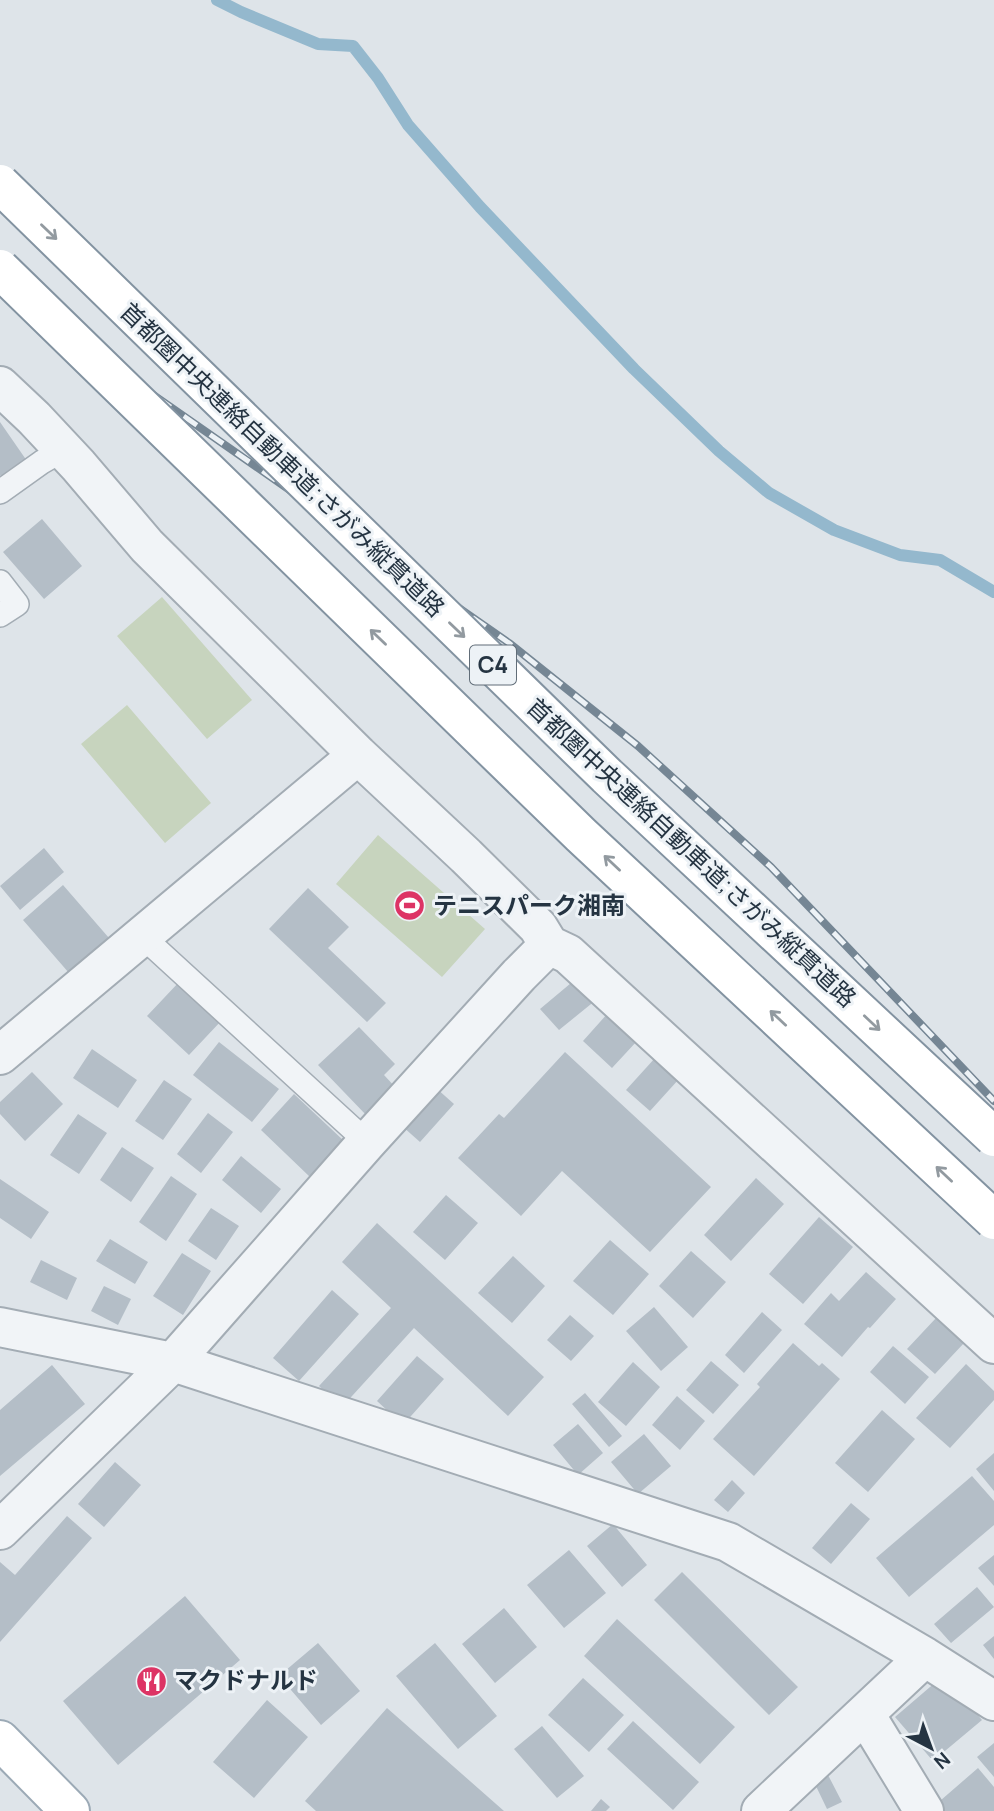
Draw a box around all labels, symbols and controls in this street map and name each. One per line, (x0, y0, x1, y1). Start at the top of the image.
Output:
one-way arrow (40, 223, 57, 240)
street label: 首都圏中央連絡自動車道;さがみ縦貫道路 (114, 294, 453, 623)
one-way arrow (449, 622, 466, 639)
one-way arrow (370, 628, 387, 645)
road number: C4 (470, 646, 516, 684)
street label: 首都圏中央連絡自動車道;さがみ縦貫道路 (520, 690, 864, 1014)
one-way arrow (603, 855, 621, 871)
place label: テニスパーク湘南 (433, 888, 625, 921)
sports icon: テニスパーク湘南 (393, 889, 427, 923)
one-way arrow (770, 1010, 787, 1027)
one-way arrow (863, 1014, 880, 1031)
one-way arrow (936, 1165, 953, 1182)
place label: マクドナルド (174, 1663, 318, 1696)
restaurant icon: マクドナルド (134, 1664, 168, 1698)
north arrow (896, 1713, 966, 1783)
text: N (928, 1747, 956, 1775)

